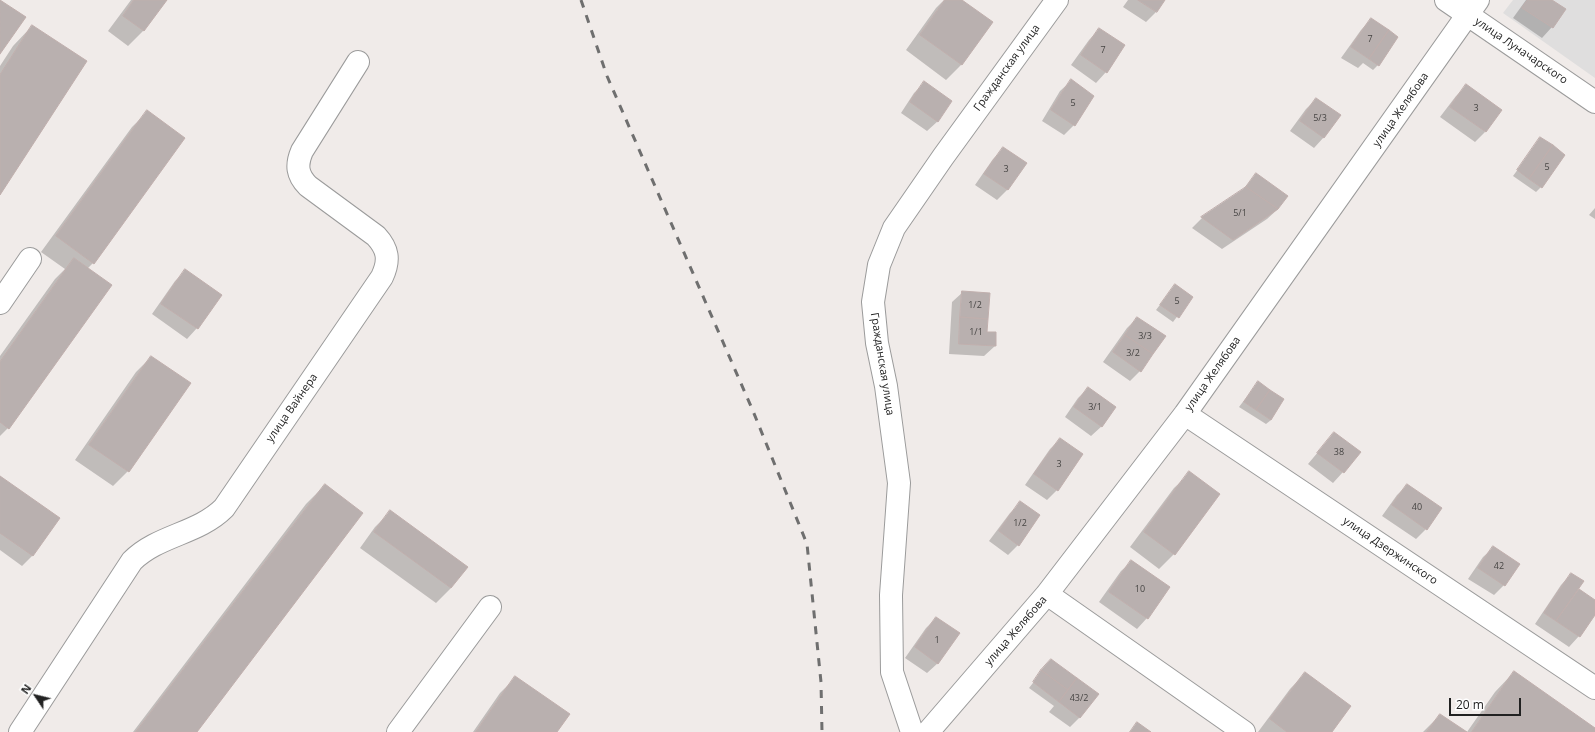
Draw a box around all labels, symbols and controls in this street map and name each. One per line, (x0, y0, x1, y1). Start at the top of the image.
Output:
street label: улица Луначарского (1472, 15, 1570, 87)
street label: Гражданская улица (971, 22, 1043, 114)
house number: 7 (1367, 34, 1373, 44)
house number: 7 (1100, 45, 1106, 55)
street label: улица Желябова (1370, 70, 1432, 150)
house number: 5 (1070, 98, 1076, 108)
house number: 3 (1473, 103, 1479, 113)
house number: 5/3 (1313, 113, 1327, 123)
house number: 5 (1544, 162, 1550, 172)
house number: 3 (1003, 164, 1009, 174)
house number: 5/1 (1233, 208, 1247, 218)
house number: 5 (1174, 296, 1180, 306)
house number: 1/2 (968, 300, 982, 310)
street label: Гражданская улица (867, 312, 897, 416)
house number: 1/1 (969, 327, 983, 337)
house number: 3/3 (1138, 331, 1152, 341)
street label: улица Желябова (1182, 334, 1244, 414)
house number: 3/2 (1126, 348, 1140, 358)
street label: улица Вайнера (263, 371, 321, 445)
house number: 3/1 (1088, 402, 1102, 412)
house number: 38 (1334, 447, 1344, 457)
house number: 3 (1056, 459, 1062, 469)
house number: 40 (1412, 502, 1422, 512)
street label: улица Дзержинского (1340, 514, 1440, 588)
house number: 1/2 (1013, 518, 1027, 528)
house number: 42 (1494, 561, 1504, 571)
house number: 10 (1135, 584, 1145, 594)
street label: улица Желябова (982, 593, 1050, 669)
house number: 1 (934, 635, 940, 645)
north arrow (16, 676, 56, 716)
text: N (17, 681, 34, 697)
scale bar (1451, 690, 1523, 716)
house number: 43/2 (1070, 693, 1088, 703)
text: 20 m (1456, 696, 1484, 713)

